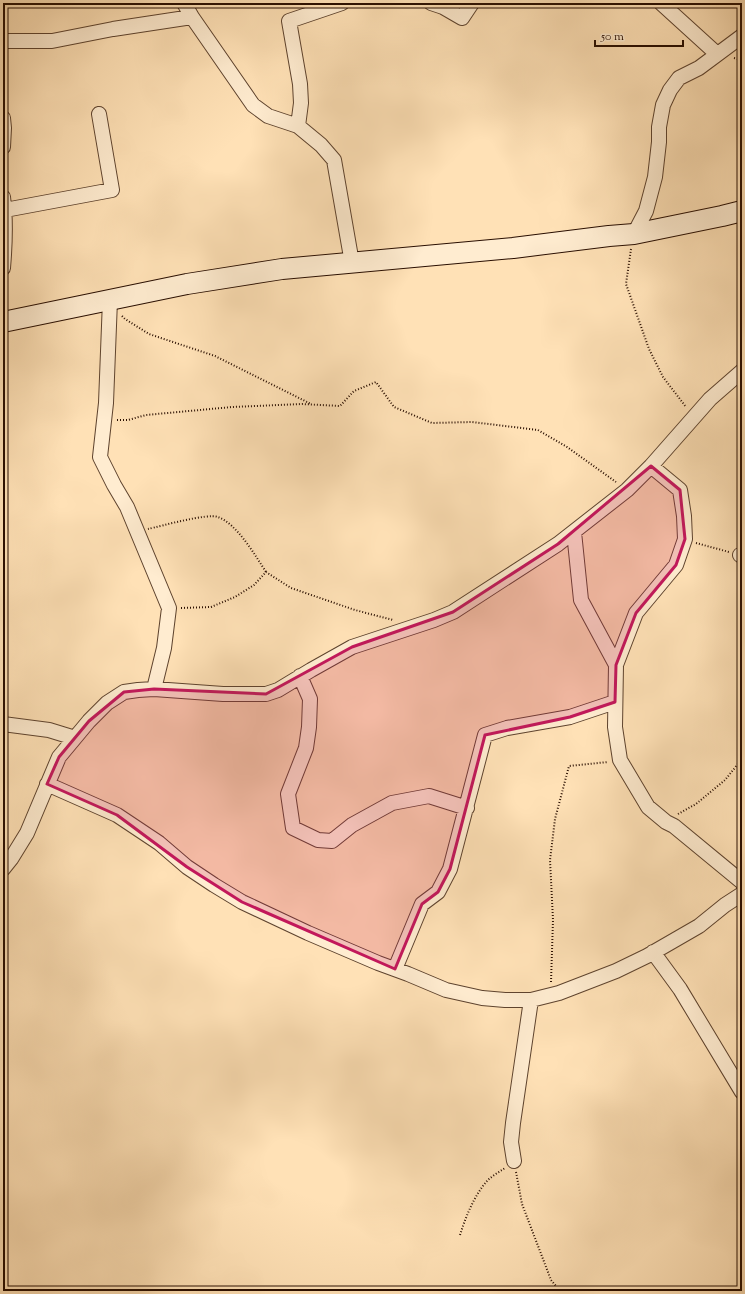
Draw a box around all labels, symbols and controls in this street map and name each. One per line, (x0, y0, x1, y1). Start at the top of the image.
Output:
scale bar (595, 22, 683, 48)
text: 50 m (600, 28, 624, 46)

